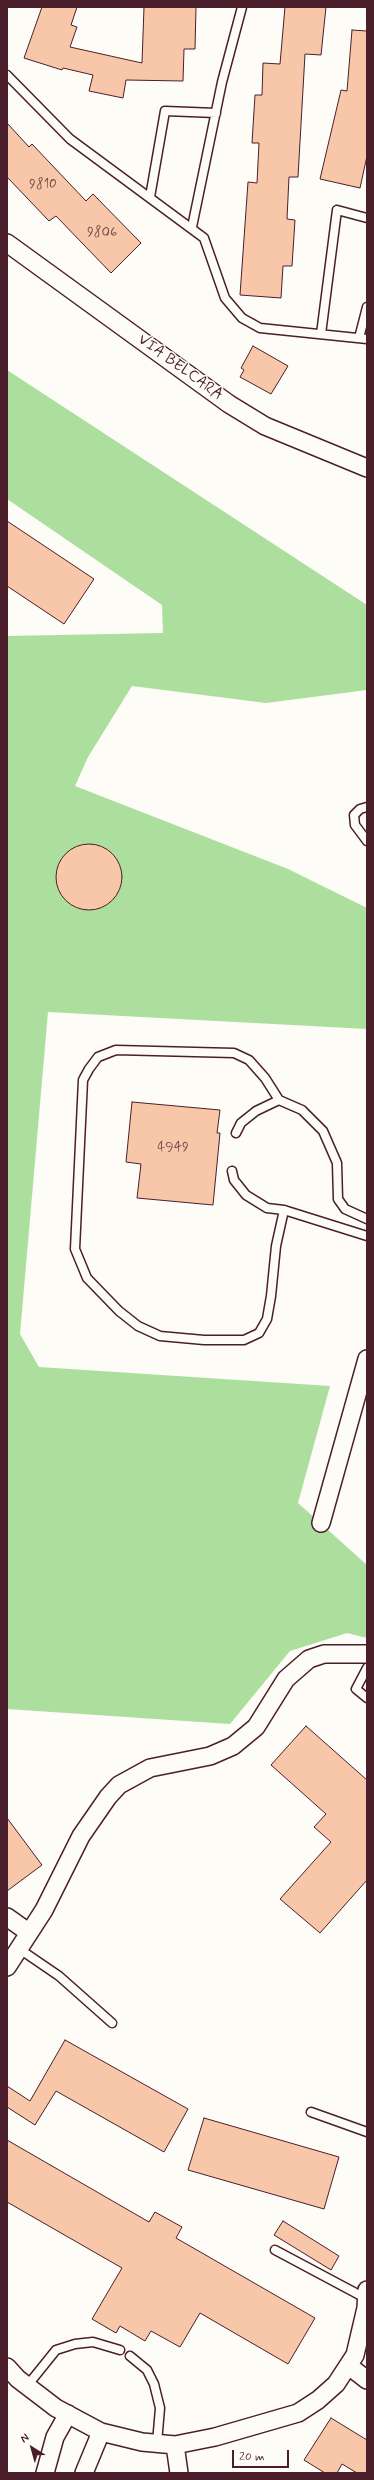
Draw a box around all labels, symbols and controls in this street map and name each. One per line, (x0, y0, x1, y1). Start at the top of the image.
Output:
house number: 9810 (29, 177, 57, 193)
house number: 9806 (87, 225, 117, 241)
street label: VIA BELCARA (134, 331, 226, 405)
house number: 4949 (157, 1140, 189, 1156)
north arrow (12, 2428, 52, 2468)
text: N (18, 2431, 32, 2446)
scale bar (234, 2442, 291, 2468)
text: 20 m (239, 2449, 265, 2465)

